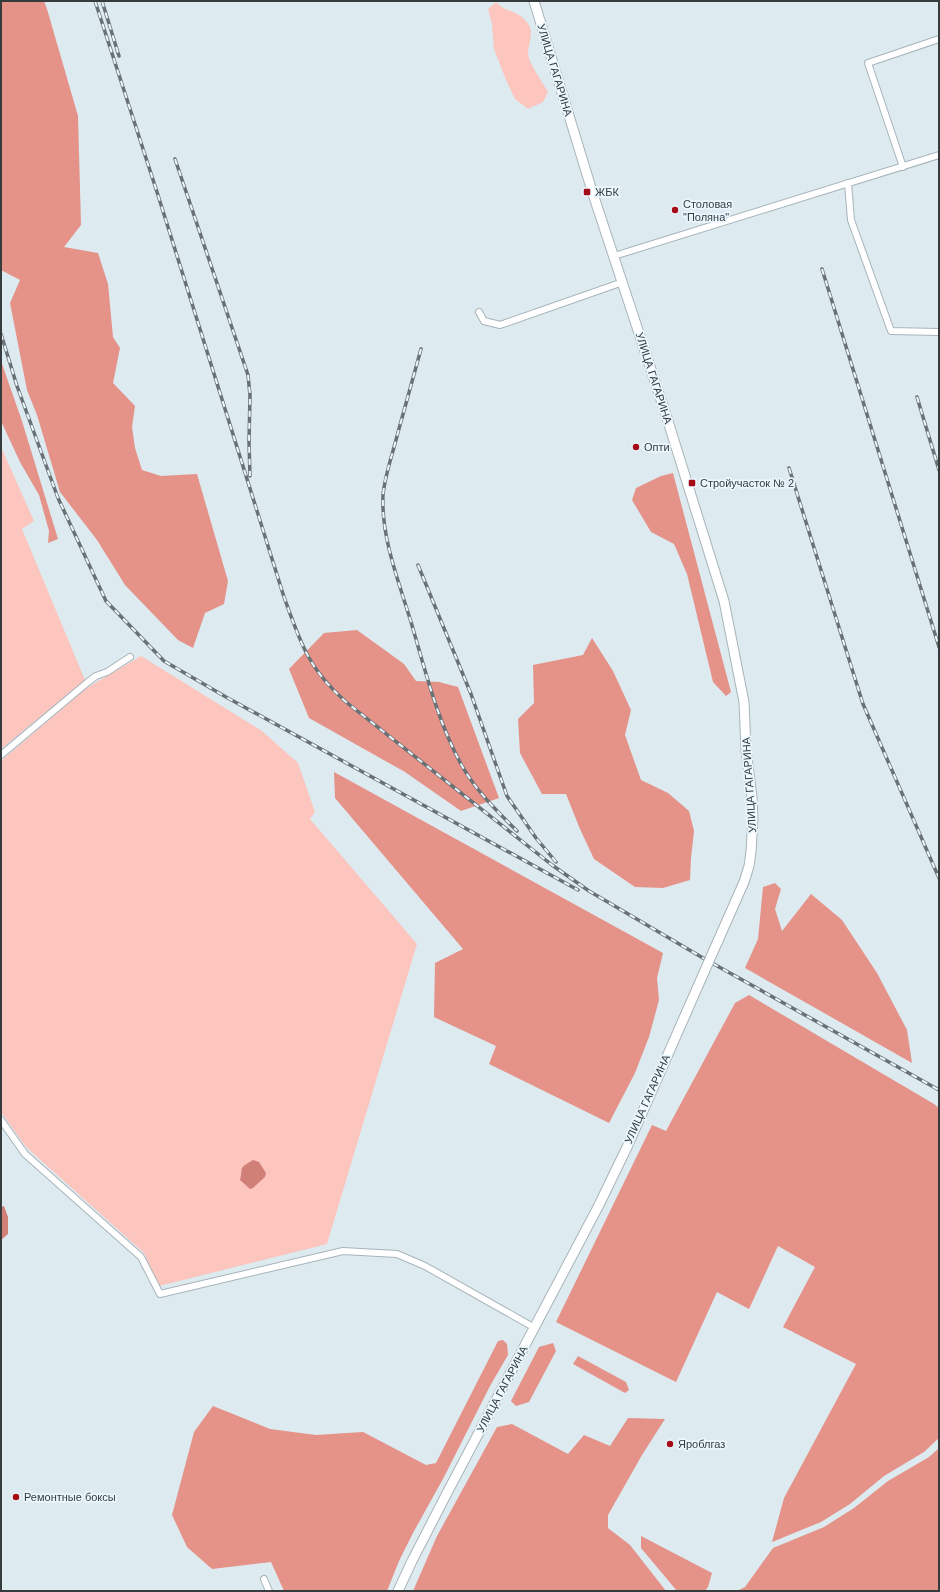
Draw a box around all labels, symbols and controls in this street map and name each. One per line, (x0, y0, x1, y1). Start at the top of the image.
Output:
street label: УЛИЦА ГАГАРИНА (535, 22, 575, 118)
place label: ЖБК (595, 186, 619, 198)
marker: ЖБК (582, 187, 592, 197)
place label: Столовая "Поляна" (683, 198, 732, 223)
marker: Столовая "Поляна" (670, 205, 680, 215)
street label: УЛИЦА ГАГАРИНА (633, 331, 675, 426)
place label: Опти (644, 441, 670, 453)
marker: Опти (631, 442, 641, 452)
place label: Стройучасток № 2 (700, 477, 794, 489)
marker: Стройучасток № 2 (687, 478, 697, 488)
street label: УЛИЦА ГАГАРИНА (740, 736, 758, 833)
street label: УЛИЦА ГАГАРИНА (622, 1052, 672, 1145)
street label: УЛИЦА ГАГАРИНА (474, 1343, 530, 1434)
place label: Яроблгаз (678, 1438, 725, 1450)
marker: Яроблгаз (665, 1439, 675, 1449)
place label: Ремонтные боксы (24, 1491, 116, 1503)
marker: Ремонтные боксы (11, 1492, 21, 1502)

